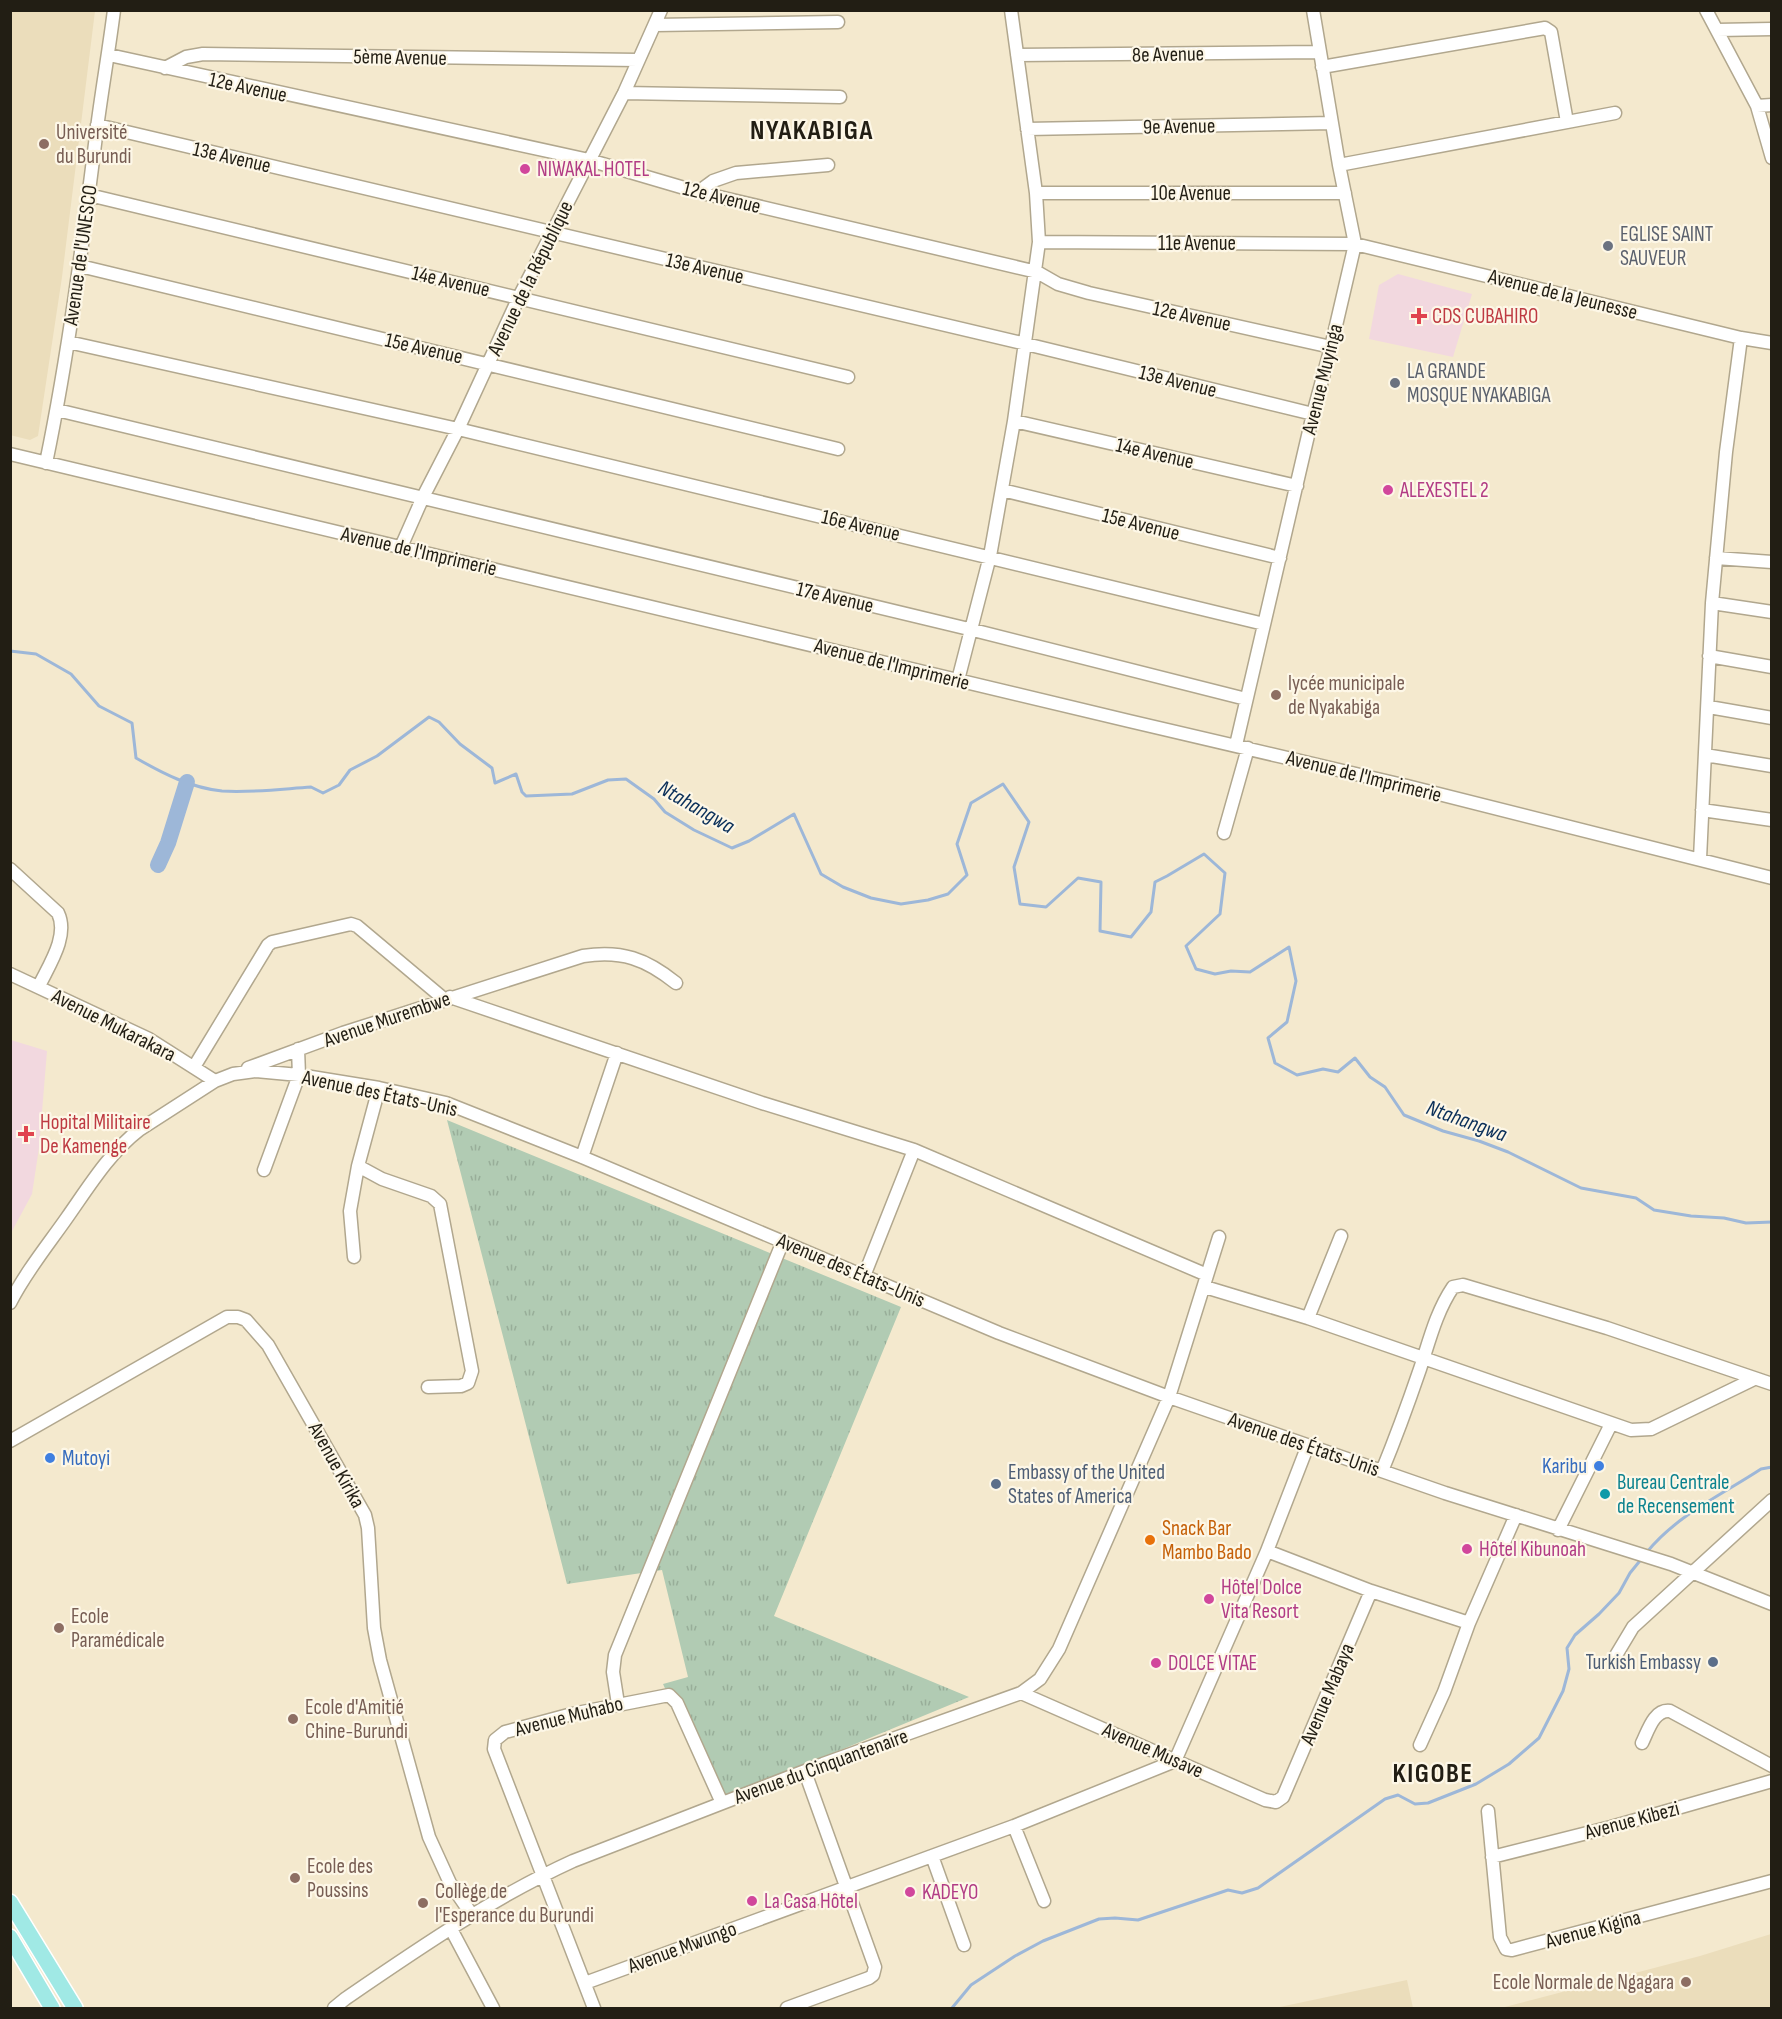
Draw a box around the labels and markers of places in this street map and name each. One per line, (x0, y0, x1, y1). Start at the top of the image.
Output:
place label: Université du Burundi (56, 120, 131, 169)
marker: Université du Burundi (37, 137, 51, 151)
place label: NIWAKAL HOTEL (537, 157, 650, 182)
marker: NIWAKAL HOTEL (518, 162, 532, 176)
place label: EGLISE SAINT SAUVEUR (1620, 222, 1714, 271)
marker: EGLISE SAINT SAUVEUR (1601, 239, 1615, 253)
place label: CDS CUBAHIRO (1432, 304, 1538, 329)
marker: CDS CUBAHIRO (1410, 307, 1428, 325)
place label: LA GRANDE MOSQUE NYAKABIGA (1407, 359, 1552, 408)
marker: LA GRANDE MOSQUE NYAKABIGA (1388, 376, 1402, 390)
place label: ALEXESTEL 2 (1399, 478, 1489, 503)
marker: ALEXESTEL 2 (1381, 483, 1395, 497)
place label: lycée municipale de Nyakabiga (1288, 671, 1405, 720)
marker: lycée municipale de Nyakabiga (1269, 688, 1283, 702)
place label: Hopital Militaire De Kamenge (40, 1110, 151, 1159)
marker: Hopital Militaire De Kamenge (17, 1125, 35, 1143)
place label: Mutoyi (62, 1446, 110, 1471)
marker: Mutoyi (43, 1451, 57, 1465)
place label: Karibu (1542, 1454, 1587, 1479)
marker: Karibu (1592, 1459, 1606, 1473)
place label: Embassy of the United States of America (1008, 1460, 1165, 1509)
place label: Bureau Centrale de Recensement (1617, 1470, 1735, 1519)
marker: Embassy of the United States of America (989, 1477, 1003, 1491)
marker: Bureau Centrale de Recensement (1598, 1487, 1612, 1501)
place label: Snack Bar Mambo Bado (1162, 1516, 1252, 1565)
marker: Snack Bar Mambo Bado (1143, 1533, 1157, 1547)
place label: Hôtel Kibunoah (1479, 1537, 1586, 1562)
marker: Hôtel Kibunoah (1460, 1542, 1474, 1556)
place label: Hôtel Dolce Vita Resort (1221, 1575, 1302, 1624)
marker: Hôtel Dolce Vita Resort (1202, 1592, 1216, 1606)
place label: Ecole Paramédicale (71, 1604, 165, 1653)
marker: Ecole Paramédicale (52, 1621, 66, 1635)
place label: Turkish Embassy (1586, 1650, 1701, 1675)
place label: DOLCE VITAE (1168, 1651, 1257, 1676)
marker: Turkish Embassy (1706, 1655, 1720, 1669)
marker: DOLCE VITAE (1149, 1656, 1163, 1670)
place label: Ecole d'Amitié Chine-Burundi (305, 1695, 408, 1744)
marker: Ecole d'Amitié Chine-Burundi (286, 1712, 300, 1726)
place label: Ecole des Poussins (307, 1854, 373, 1903)
marker: Ecole des Poussins (288, 1871, 302, 1885)
place label: Collège de l'Esperance du Burundi (435, 1879, 594, 1928)
place label: KADEYO (922, 1880, 978, 1905)
marker: KADEYO (903, 1885, 917, 1899)
place label: La Casa Hôtel (764, 1889, 858, 1914)
marker: La Casa Hôtel (745, 1894, 759, 1908)
marker: Collège de l'Esperance du Burundi (416, 1896, 430, 1910)
place label: Ecole Normale de Ngagara (1493, 1970, 1674, 1995)
marker: Ecole Normale de Ngagara (1679, 1975, 1693, 1989)

